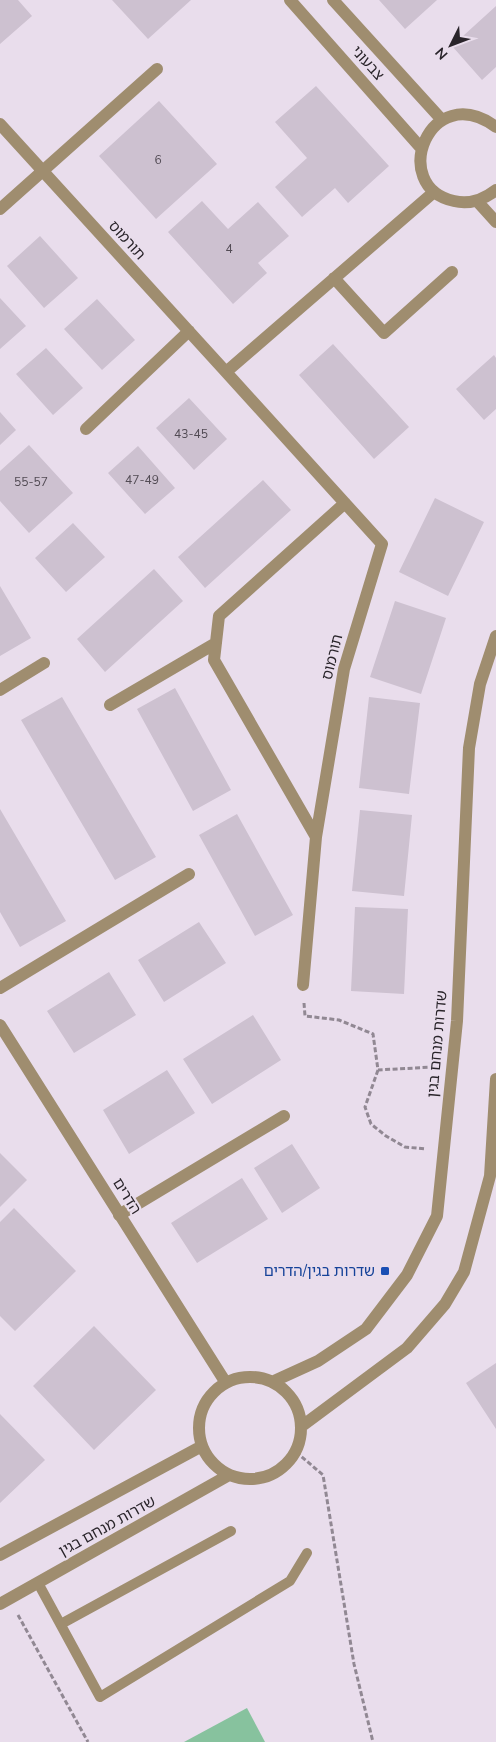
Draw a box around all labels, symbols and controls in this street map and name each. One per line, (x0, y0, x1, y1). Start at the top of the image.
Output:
north arrow (426, 20, 476, 70)
street label: צבעוני (347, 41, 389, 85)
text: N (431, 43, 452, 64)
house number: 6 (154, 152, 162, 168)
street label: תורמוס (104, 216, 150, 264)
house number: 4 (225, 241, 233, 257)
house number: 43-45 (174, 426, 208, 442)
house number: 47-49 (125, 472, 159, 488)
house number: 55-57 (14, 474, 48, 490)
street label: תורמוס (317, 632, 347, 682)
street label: שדרות מנחם בגין (422, 989, 452, 1099)
street label: הדרים (108, 1174, 146, 1218)
place label: שדרות בגין/הדרים (264, 1261, 375, 1281)
marker: שדרות בגין/הדרים (379, 1265, 391, 1277)
street label: שדרות מנחם בגין (55, 1491, 159, 1561)

